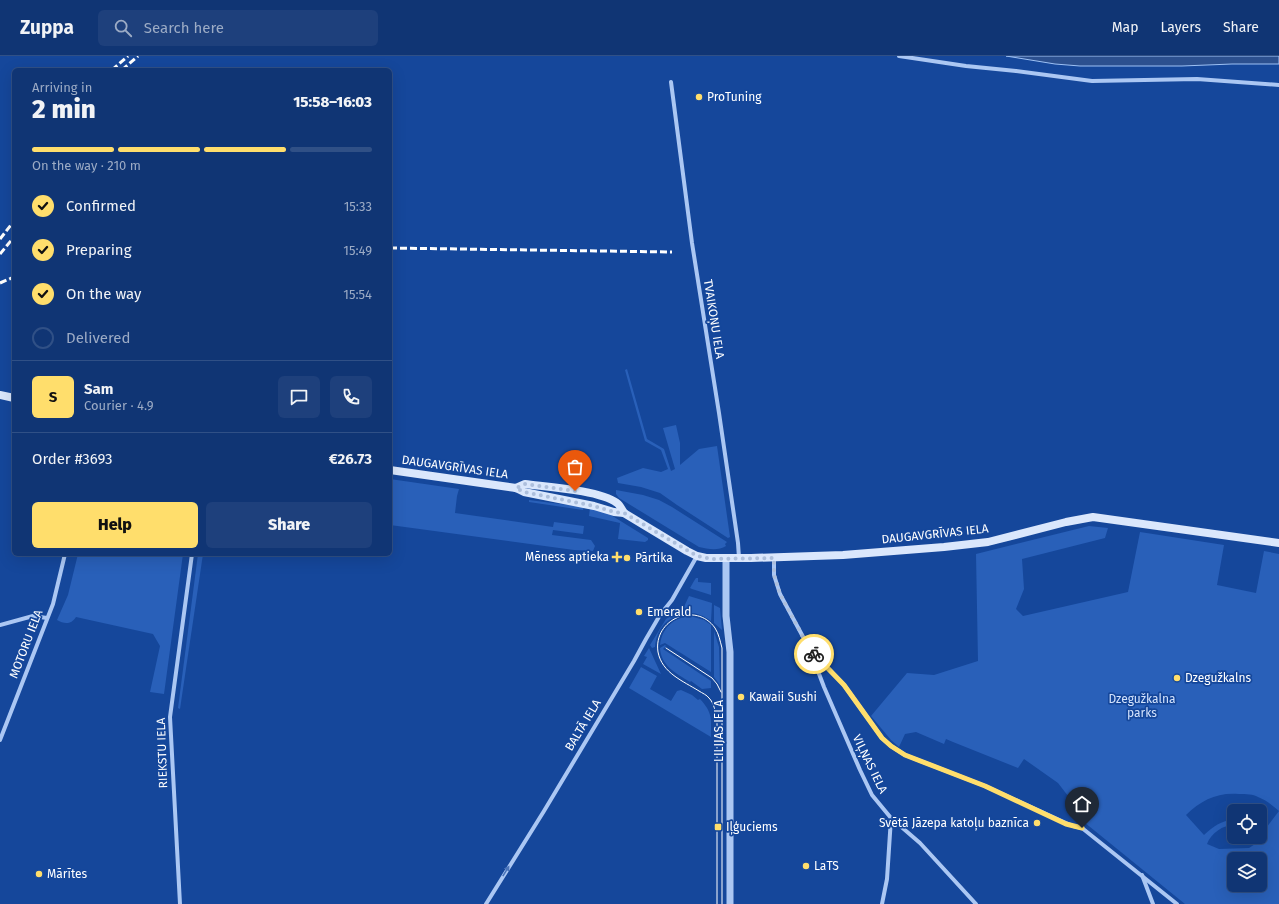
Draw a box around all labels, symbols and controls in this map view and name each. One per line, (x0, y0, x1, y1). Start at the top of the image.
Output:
search box (98, 10, 378, 46)
text: Zuppa (20, 16, 74, 39)
icon: search (112, 17, 134, 39)
text: Search here (144, 19, 224, 37)
text: Map (1112, 19, 1138, 36)
text: Layers (1160, 19, 1201, 36)
text: Share (1223, 19, 1259, 36)
text: Arriving in (32, 80, 92, 95)
place label: ProTuning (707, 90, 762, 104)
marker: ProTuning (694, 92, 704, 102)
text: 15:58–16:03 (293, 93, 372, 111)
text: 2 min (32, 94, 96, 125)
text: On the way · 210 m (32, 158, 141, 173)
icon: check (32, 195, 54, 217)
text: Confirmed (66, 197, 136, 215)
text: 15:33 (344, 199, 372, 214)
icon: check (32, 239, 54, 261)
text: Preparing (66, 241, 131, 259)
text: 15:49 (343, 243, 372, 258)
street label: TVAIKOŅU IELA (700, 278, 727, 360)
icon: check (32, 283, 54, 305)
text: On the way (66, 285, 141, 303)
text: 15:54 (343, 287, 372, 302)
text: Delivered (66, 329, 130, 347)
button: chat (278, 376, 320, 418)
button: phone (330, 376, 372, 418)
text: Sam (84, 380, 113, 398)
text: S (49, 388, 57, 406)
text: Courier · 4.9 (84, 398, 154, 413)
text: Order #3693 (32, 450, 113, 468)
text: €26.73 (329, 450, 372, 468)
pin (558, 450, 592, 491)
street label: DAUGAVGRĪVAS IELA (401, 453, 509, 481)
icon: bag (564, 456, 586, 478)
button: Help (32, 502, 198, 548)
button: Share (206, 502, 372, 548)
street label: DAUGAVGRĪVAS IELA (881, 521, 989, 547)
place label: Mēness aptieka (525, 550, 609, 564)
place label: Pārtika (635, 551, 673, 565)
marker: Mēness aptieka (612, 552, 622, 562)
marker: Pārtika (622, 553, 632, 563)
place label: Emerald (647, 605, 691, 619)
marker: Emerald (634, 607, 644, 617)
street label: MOTORU IELA (7, 608, 46, 680)
courier (794, 634, 834, 674)
icon: bike (803, 643, 825, 665)
place label: Dzegužkalns (1185, 671, 1252, 685)
marker: Dzegužkalns (1172, 673, 1182, 683)
place label: Kawaii Sushi (749, 690, 817, 704)
marker: Kawaii Sushi (736, 692, 746, 702)
park label: Dzegužkalna parks (1108, 692, 1176, 720)
street label: BALTĀ IELA (562, 697, 604, 753)
street label: LILIJAS IELA (712, 700, 726, 762)
street label: RIEKSTU IELA (154, 717, 170, 789)
street label: VIĻŅAS IELA (849, 732, 890, 796)
pin (1065, 787, 1099, 828)
icon: home (1071, 793, 1093, 815)
map controls (1227, 804, 1267, 892)
button: locate (1227, 804, 1267, 844)
place label: Svētā Jāzepa katoļu baznīca (879, 816, 1029, 831)
marker: Svētā Jāzepa katoļu baznīca (1032, 818, 1042, 828)
place label: Iļģuciems (726, 820, 778, 835)
marker: Iļģuciems (713, 822, 723, 832)
button: layers (1227, 852, 1267, 892)
place label: LaTS (814, 859, 839, 873)
marker: LaTS (801, 861, 811, 871)
one-way arrow (503, 865, 510, 877)
place label: Mārītes (47, 867, 88, 881)
marker: Mārītes (34, 869, 44, 879)

